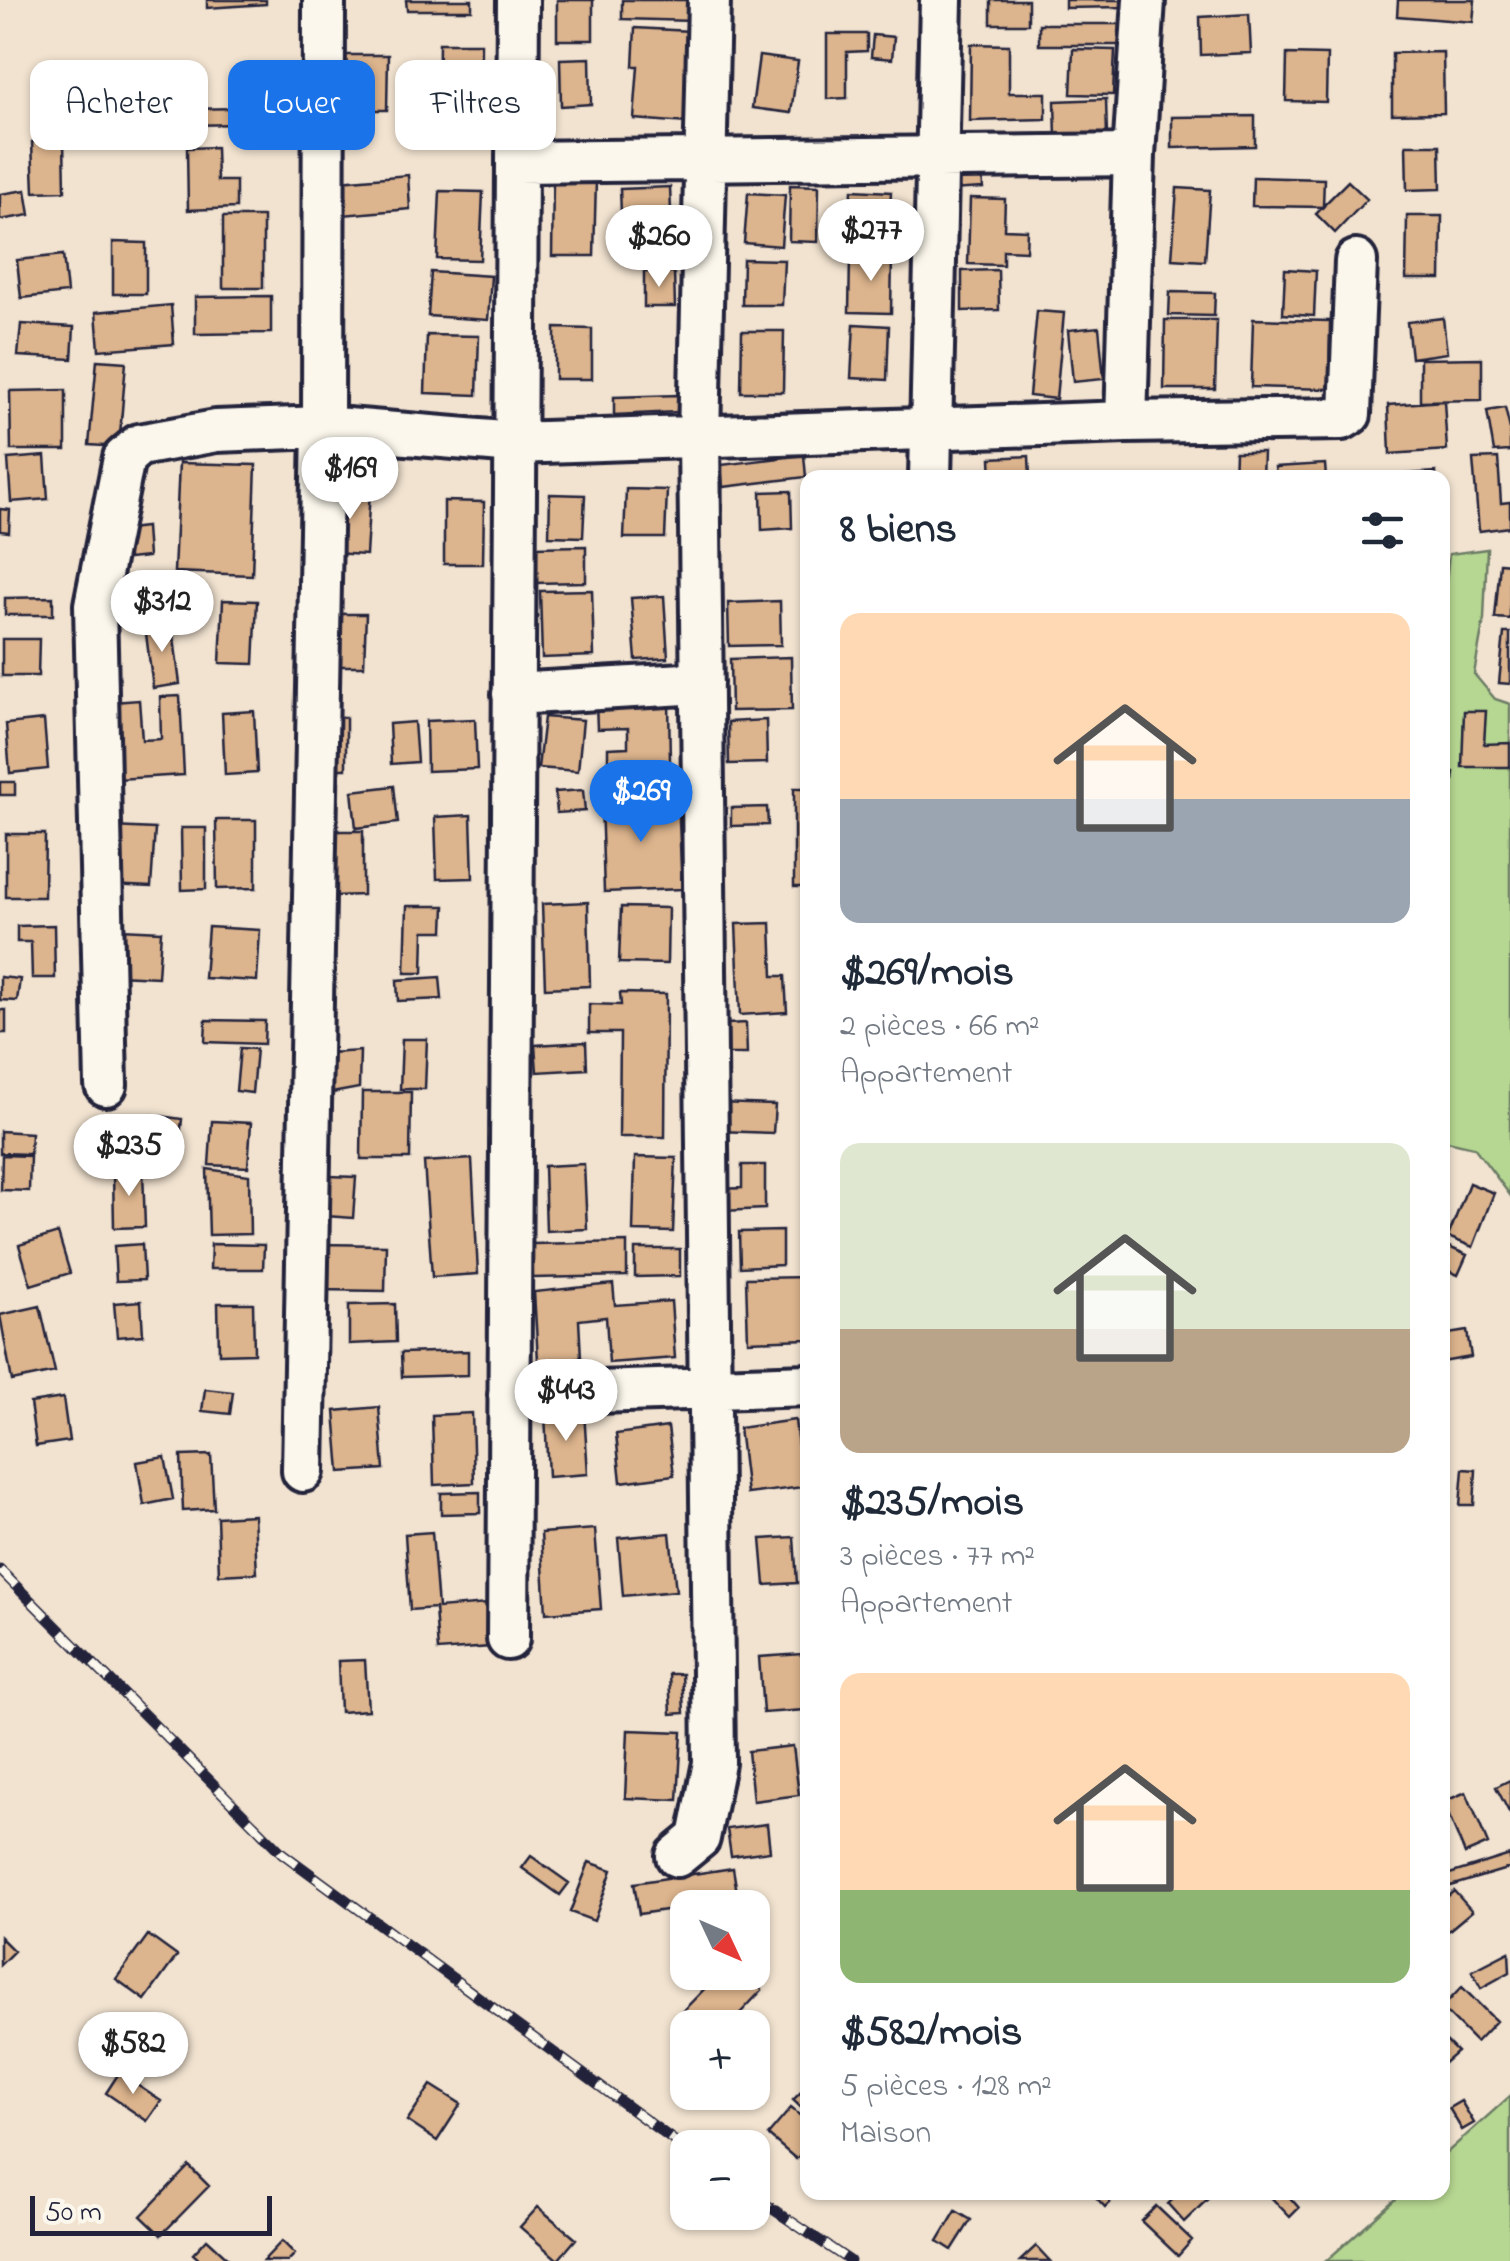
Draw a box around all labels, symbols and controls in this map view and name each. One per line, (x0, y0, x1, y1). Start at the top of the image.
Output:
chip: Acheter (30, 60, 208, 150)
chip: Louer (228, 60, 375, 150)
chip: Filtres (395, 60, 556, 150)
pin: $277 (812, 199, 930, 284)
pin: $260 (600, 205, 718, 290)
text: $277 (840, 208, 902, 255)
text: $260 (627, 214, 691, 261)
pin: $169 (291, 437, 409, 522)
text: $169 (323, 446, 377, 493)
text: 8 biens (840, 500, 957, 561)
icon: filters (1355, 503, 1410, 558)
pin: $312 (103, 570, 221, 655)
text: $312 (133, 579, 191, 626)
icon: home (1035, 678, 1215, 858)
pin: $269 (582, 760, 700, 845)
text: $269 (612, 769, 670, 816)
text: $269/mois (840, 943, 1014, 1004)
text: 2 pièces · 66 m² (840, 1004, 1040, 1051)
text: Appartement (840, 1051, 1013, 1098)
pin: $235 (70, 1114, 188, 1199)
text: $235 (96, 1123, 162, 1170)
icon: home (1035, 1208, 1215, 1388)
pin: $443 (507, 1359, 625, 1444)
text: $443 (537, 1368, 595, 1415)
text: $235/mois (840, 1473, 1024, 1534)
text: 3 pièces · 77 m² (840, 1534, 1035, 1581)
text: Appartement (840, 1581, 1013, 1628)
icon: home (1035, 1738, 1215, 1918)
north arrow (670, 1890, 770, 1990)
map controls (670, 1890, 770, 2230)
text: $582/mois (840, 2003, 1022, 2064)
button: + (670, 2010, 770, 2110)
pin: $582 (74, 2012, 192, 2097)
text: $582 (100, 2021, 166, 2068)
text: 5 pièces · 128 m² (840, 2064, 1052, 2111)
text: Maison (840, 2111, 931, 2158)
button: − (670, 2130, 770, 2230)
scale bar (30, 2191, 272, 2236)
text: 50 m (45, 2193, 102, 2234)

